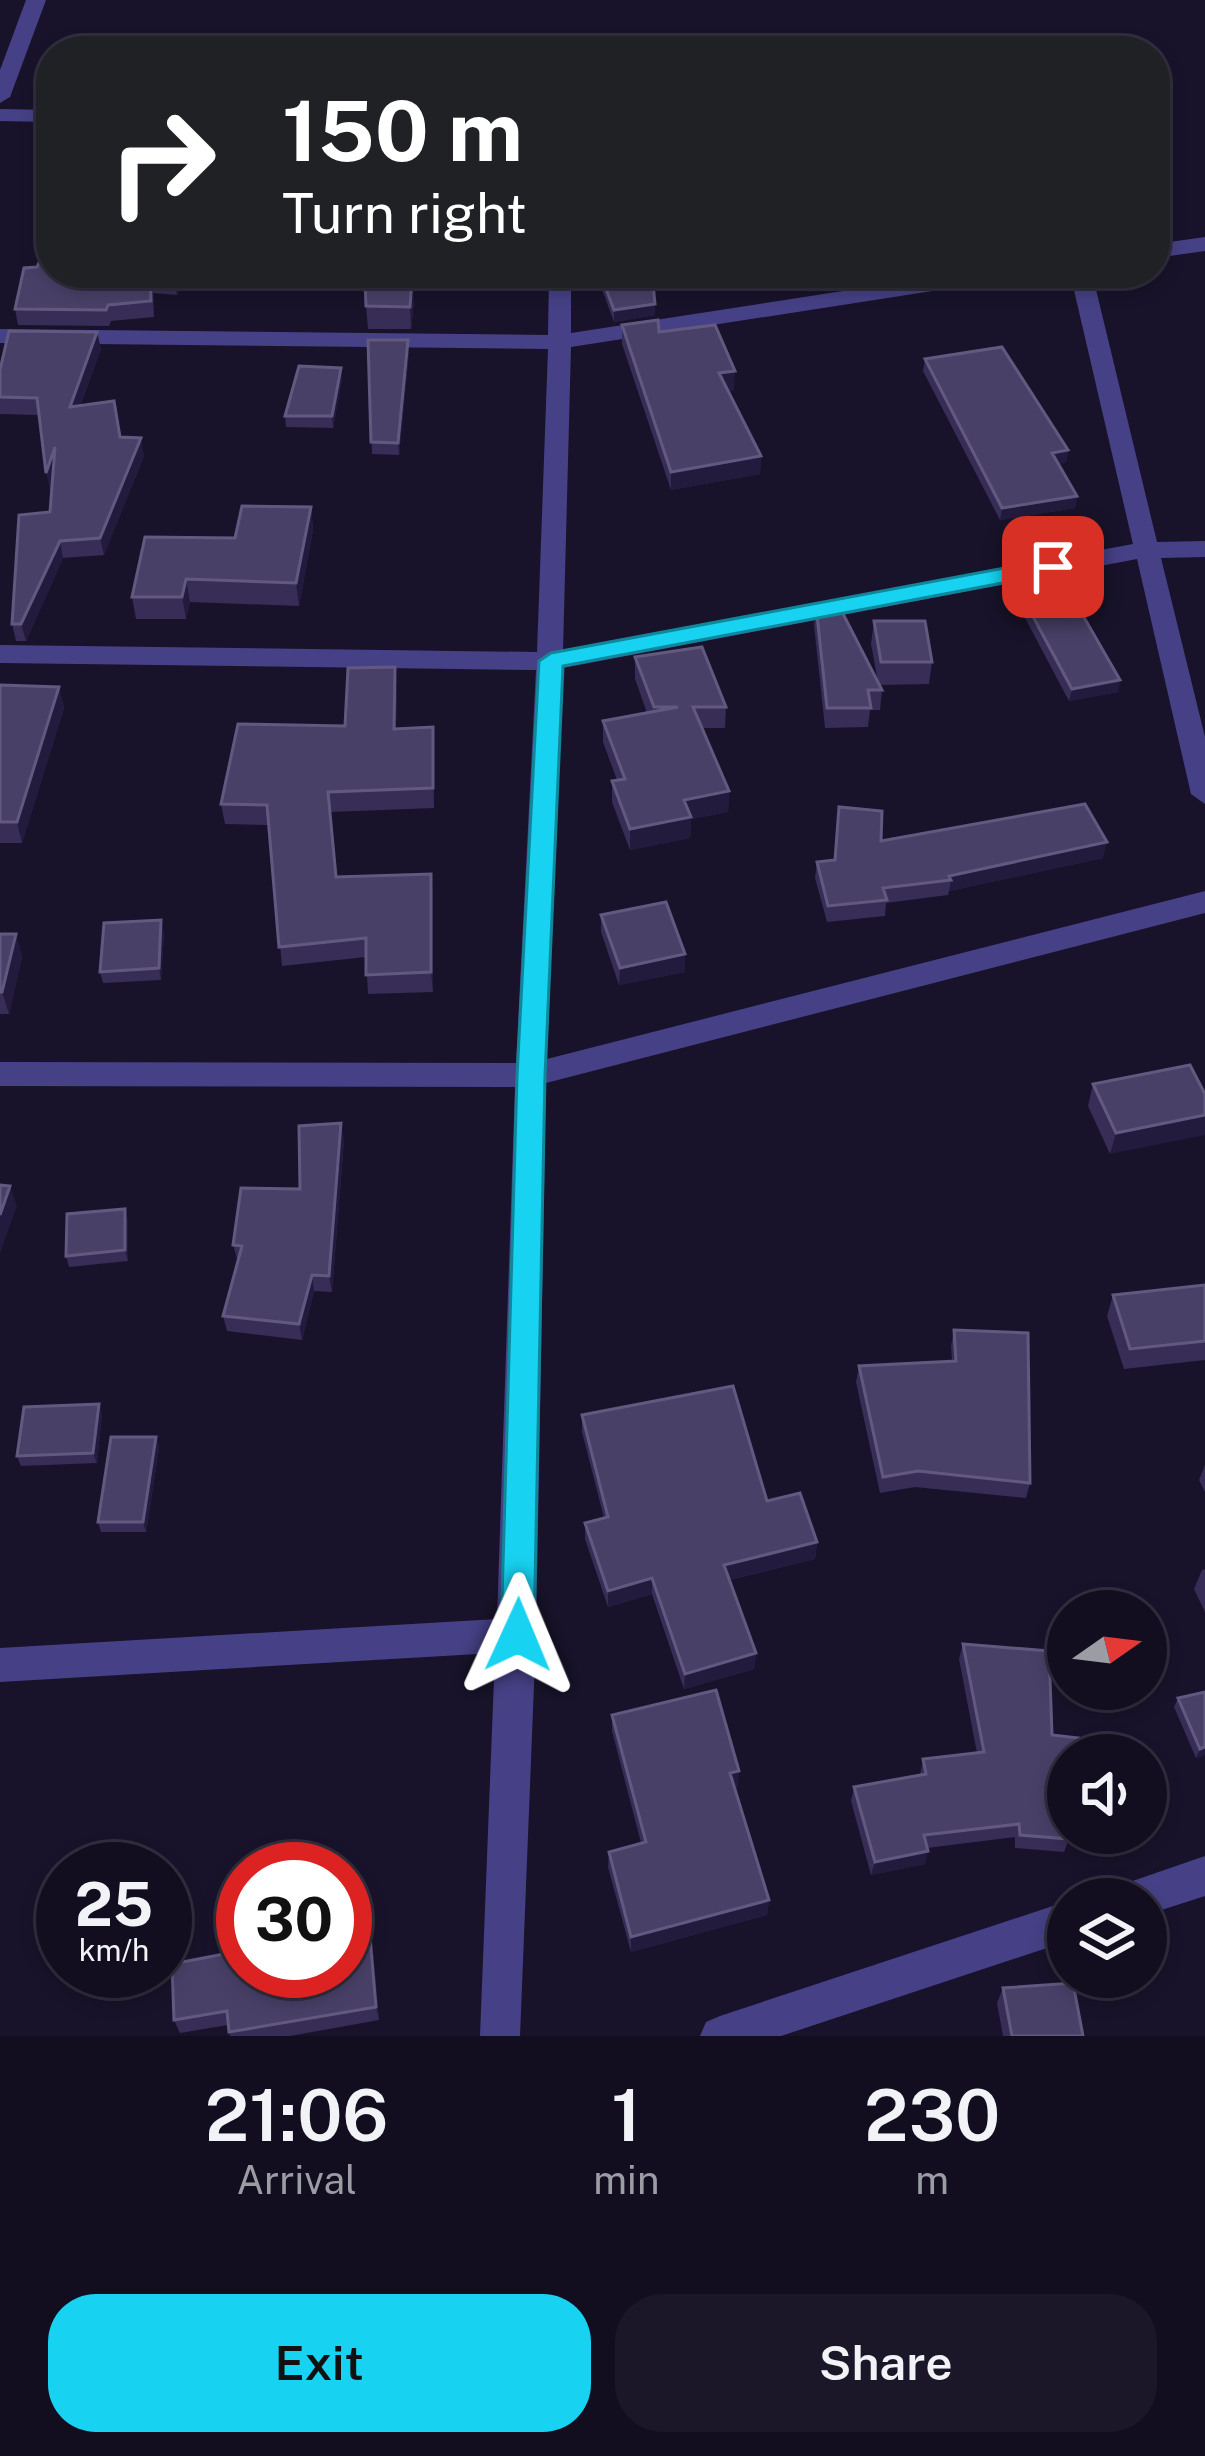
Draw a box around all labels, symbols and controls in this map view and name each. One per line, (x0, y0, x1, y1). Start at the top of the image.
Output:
text: 150 m (282, 81, 523, 180)
icon: right (84, 84, 240, 240)
text: Turn right (282, 182, 527, 245)
pin (1002, 516, 1104, 618)
icon: arrive (1020, 534, 1086, 600)
position arrow (455, 1572, 581, 1698)
north arrow (1047, 1590, 1167, 1710)
map controls (1047, 1590, 1167, 1998)
button: sound (1047, 1734, 1167, 1854)
speed limit sign: 30 (216, 1842, 372, 1998)
text: 25 (75, 1869, 153, 1940)
button: layers (1047, 1878, 1167, 1998)
text: km/h (79, 1932, 149, 1968)
text: 21:06 (205, 2073, 389, 2157)
text: 1 (611, 2073, 641, 2157)
text: 230 (864, 2073, 1000, 2157)
text: Arrival (236, 2157, 357, 2203)
text: min (593, 2157, 659, 2203)
text: m (915, 2157, 949, 2203)
button: Exit (48, 2294, 591, 2432)
button: Share (615, 2294, 1157, 2432)

